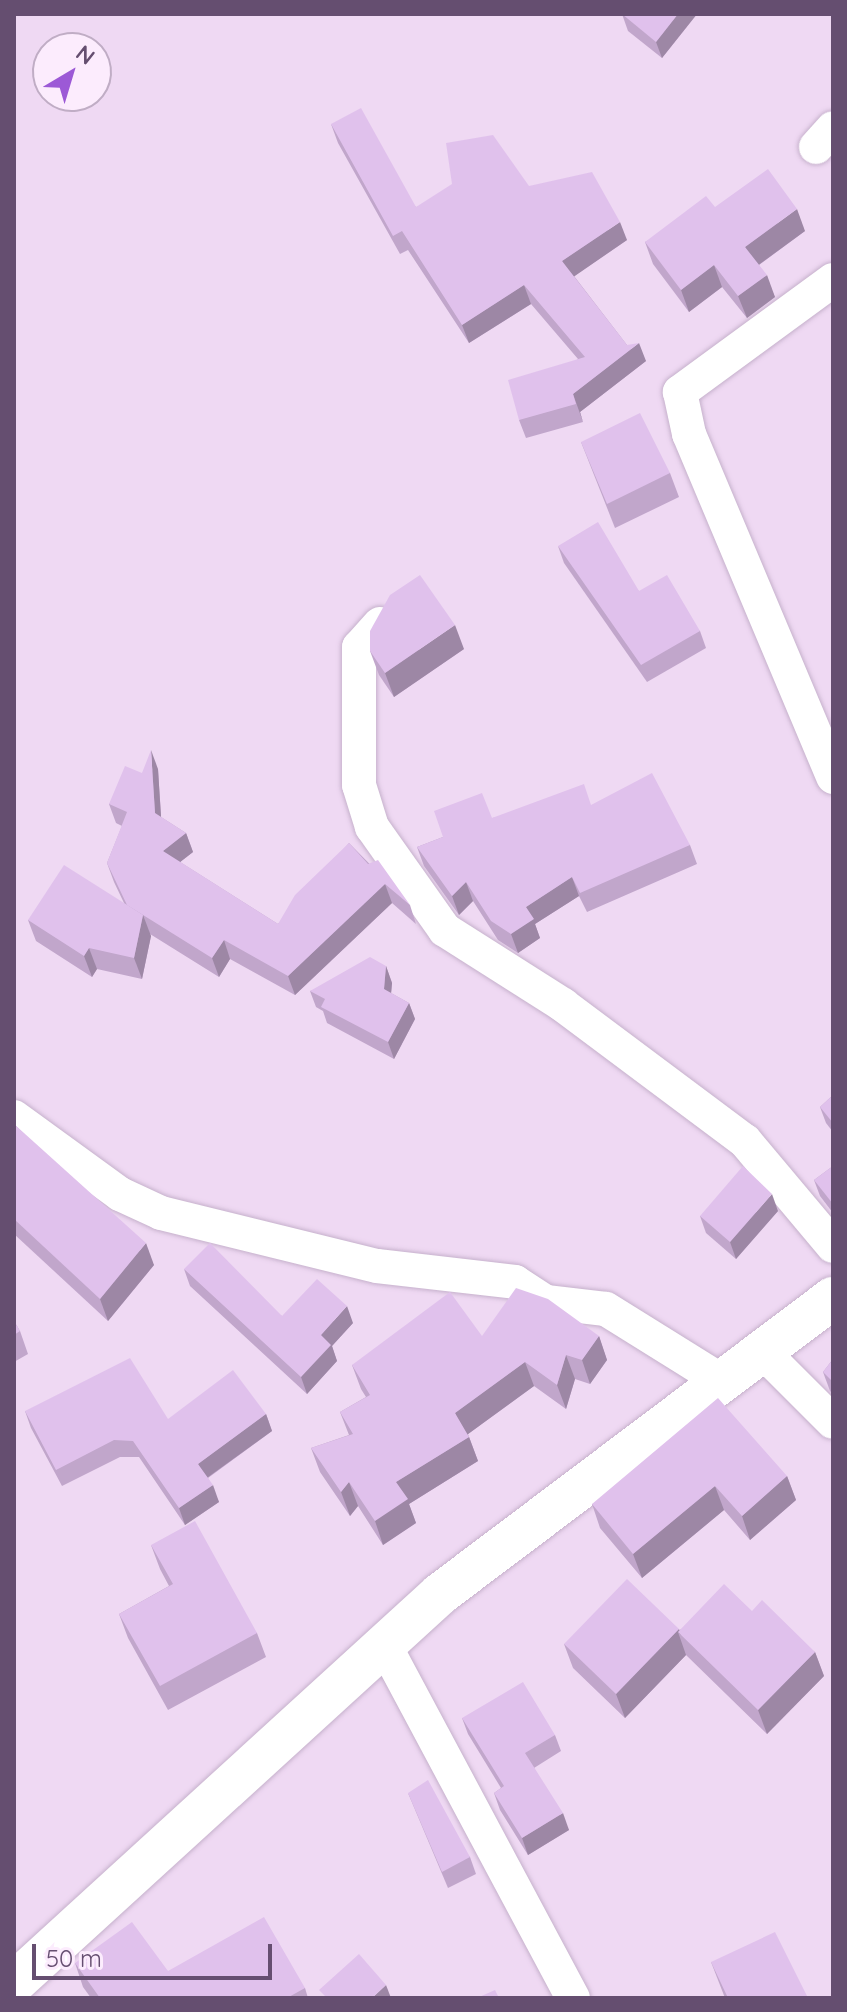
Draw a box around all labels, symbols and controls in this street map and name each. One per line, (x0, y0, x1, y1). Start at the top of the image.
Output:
north arrow (32, 32, 112, 112)
text: N (71, 39, 101, 71)
scale bar (36, 1928, 276, 1978)
text: 50 m (46, 1943, 102, 1973)

